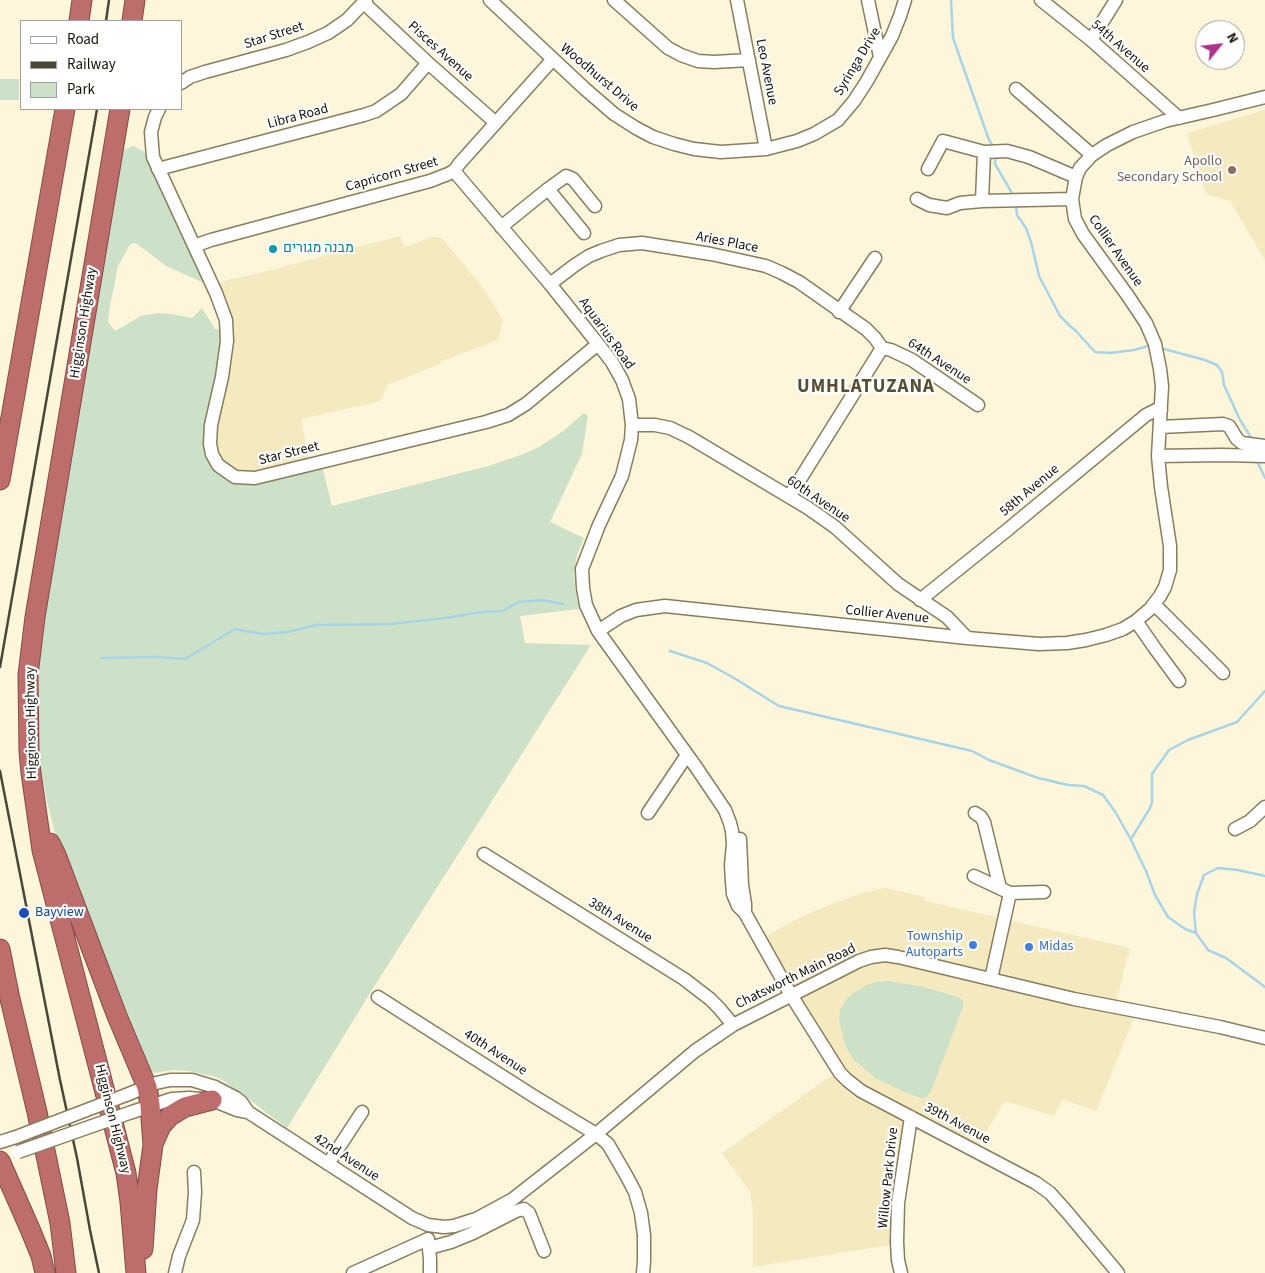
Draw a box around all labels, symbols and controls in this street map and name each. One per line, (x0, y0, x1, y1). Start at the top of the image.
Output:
street label: 54th Avenue (1087, 17, 1153, 77)
street label: Pisces Avenue (404, 18, 476, 86)
street label: Star Street (242, 19, 306, 53)
legend (20, 20, 182, 110)
north arrow (1195, 20, 1245, 70)
street label: Syringa Drive (831, 25, 885, 99)
text: Road (67, 29, 99, 50)
text: N (1221, 29, 1243, 47)
street label: Leo Avenue (751, 37, 781, 107)
street label: Woodhurst Drive (556, 40, 642, 116)
text: Railway (67, 54, 116, 75)
text: Park (67, 79, 95, 100)
street label: Libra Road (266, 101, 330, 133)
street label: Capricorn Street (344, 154, 440, 196)
place label: Apollo Secondary School (1117, 154, 1222, 186)
marker: Apollo Secondary School (1226, 164, 1238, 176)
street label: Collier Avenue (1084, 212, 1146, 290)
street label: Aries Place (694, 229, 760, 257)
place label: מבנה מגורים (283, 241, 354, 257)
marker: מבנה מגורים (267, 243, 279, 255)
street label: Higginson Highway (67, 266, 101, 380)
street label: Aquarius Road (574, 295, 638, 373)
street label: 64th Avenue (904, 335, 974, 389)
district label: UMHLATUZANA (796, 377, 936, 399)
street label: Star Street (257, 438, 321, 470)
street label: 58th Avenue (997, 461, 1063, 521)
street label: 60th Avenue (783, 473, 853, 527)
street label: Collier Avenue (844, 602, 930, 628)
street label: Higginson Highway (23, 667, 41, 779)
street label: 38th Avenue (585, 895, 655, 947)
place label: Bayview (35, 905, 84, 921)
marker: Bayview (17, 906, 31, 920)
place label: Township Autoparts (906, 929, 963, 962)
marker: Township Autoparts (967, 939, 979, 951)
place label: Midas (1039, 939, 1073, 955)
street label: Chatsworth Main Road (733, 941, 859, 1013)
marker: Midas (1023, 941, 1035, 953)
street label: 40th Avenue (460, 1026, 530, 1080)
street label: Higginson Highway (90, 1062, 134, 1176)
street label: 39th Avenue (921, 1100, 993, 1148)
street label: Willow Park Drive (875, 1127, 903, 1229)
street label: 42nd Avenue (310, 1130, 382, 1186)

